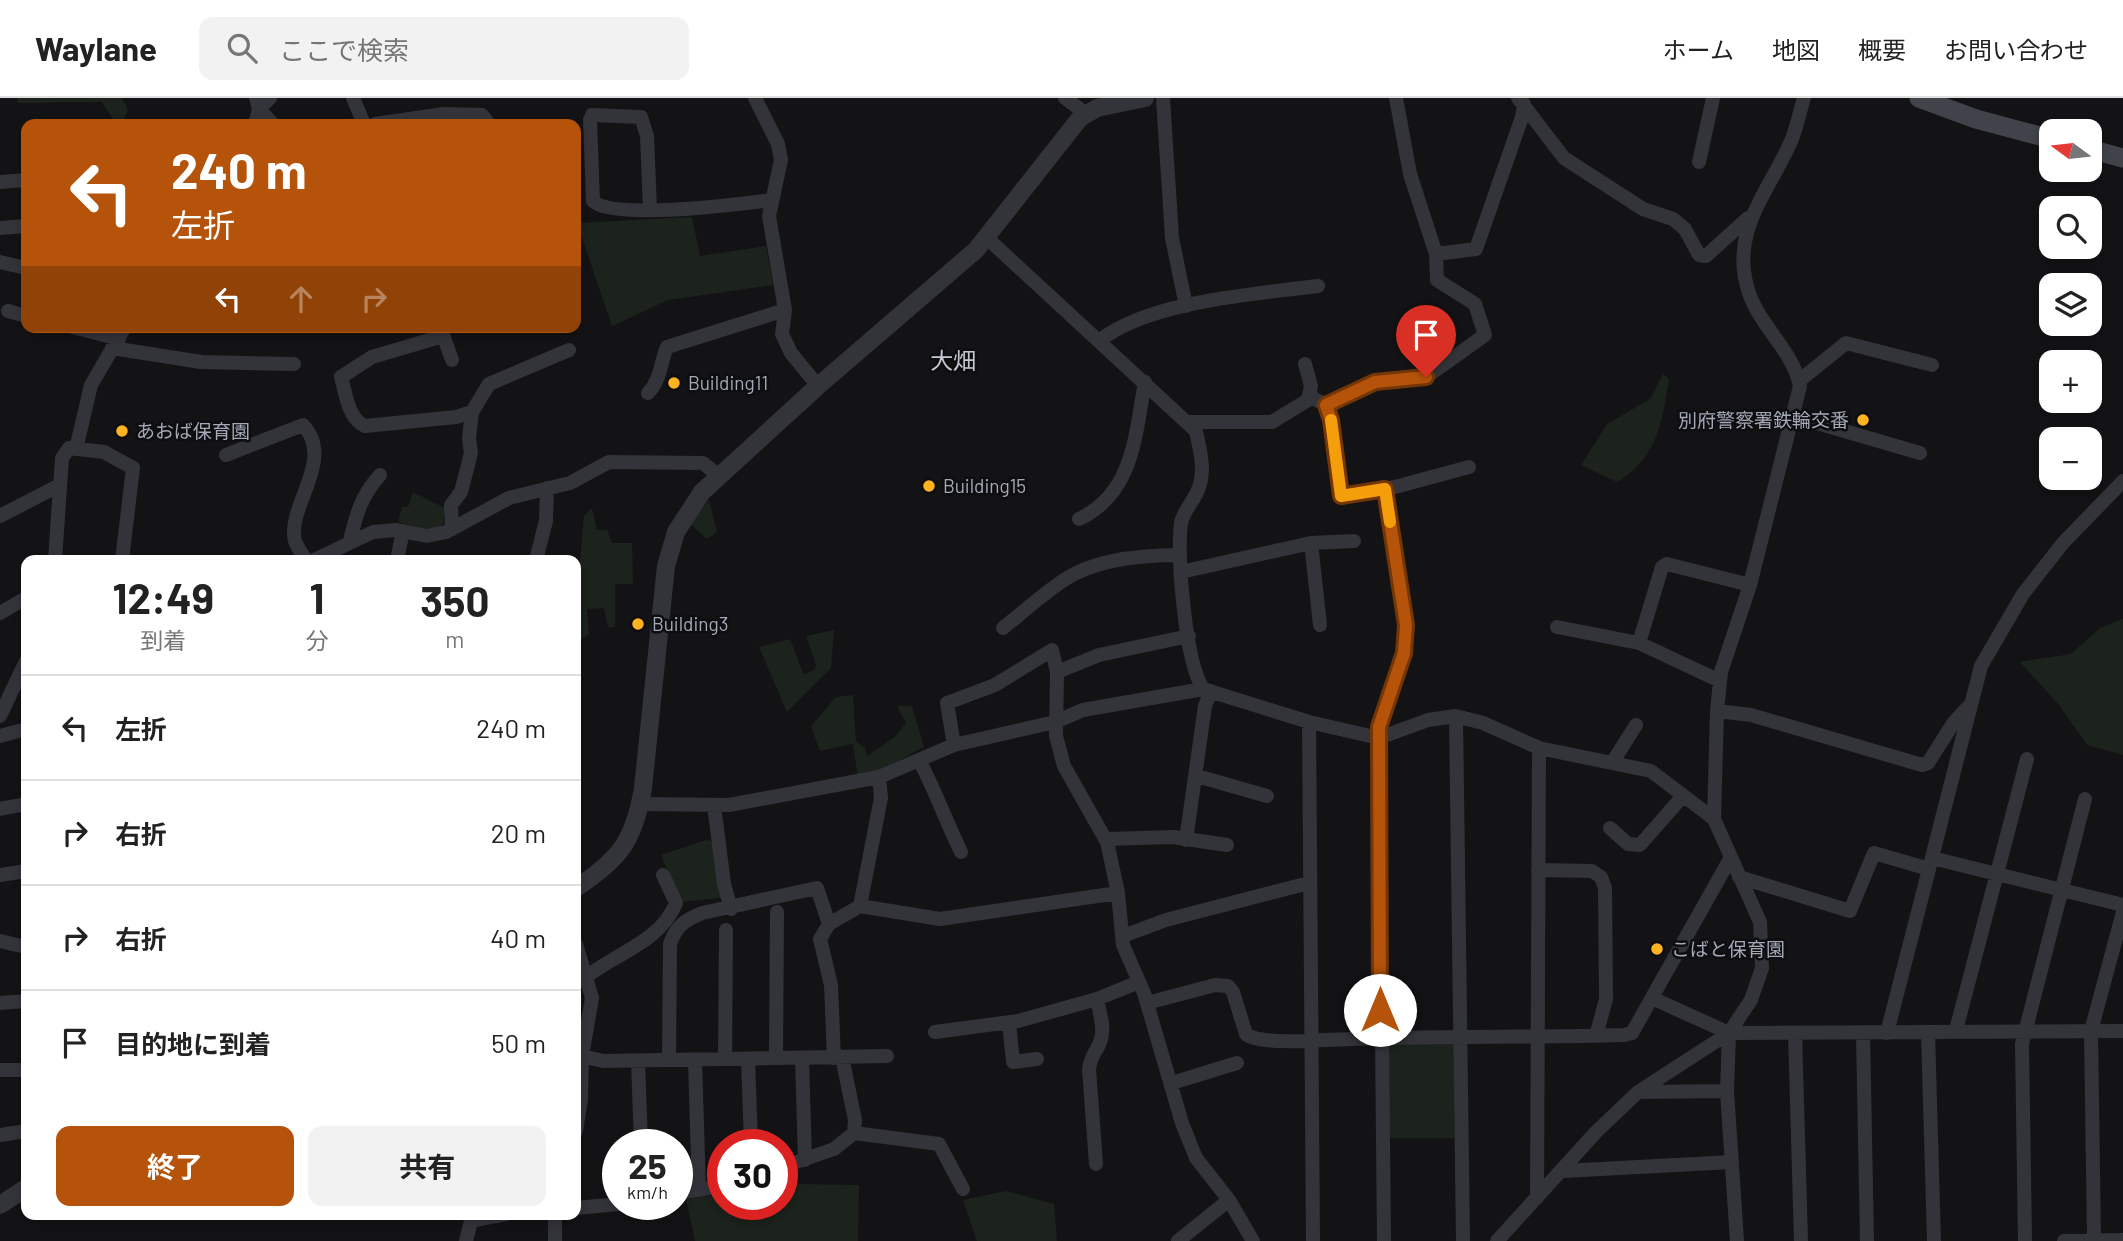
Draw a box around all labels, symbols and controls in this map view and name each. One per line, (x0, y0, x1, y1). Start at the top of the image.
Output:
search box (199, 17, 689, 80)
text: Waylane (35, 28, 157, 68)
icon: search (223, 29, 261, 67)
text: ここで検索 (279, 34, 409, 65)
text: ホーム (1663, 35, 1734, 64)
text: 地図 (1772, 35, 1820, 64)
text: 概要 (1858, 35, 1906, 64)
text: お問い合わせ (1944, 35, 2088, 64)
north arrow (2039, 119, 2102, 182)
map controls (2039, 119, 2102, 490)
text: 240 m (171, 140, 307, 199)
icon: left (56, 147, 147, 238)
button: search (2039, 196, 2102, 259)
text: 左折 (171, 205, 235, 243)
button: layers (2039, 273, 2102, 336)
icon: left (209, 280, 247, 318)
icon: ahead (282, 280, 320, 318)
icon: right (355, 280, 393, 318)
pin (1396, 305, 1456, 377)
icon: arrive (1407, 316, 1445, 354)
district label: 大畑 (930, 346, 976, 374)
button: + (2039, 350, 2102, 413)
place label: Building11 (688, 371, 768, 394)
marker: Building11 (666, 375, 682, 391)
place label: 別府警察署鉄輪交番 (1678, 408, 1849, 431)
marker: 別府警察署鉄輪交番 (1855, 412, 1871, 428)
place label: あおば保育園 (136, 419, 250, 442)
marker: あおば保育園 (114, 423, 130, 439)
button: − (2039, 427, 2102, 490)
place label: Building15 (943, 474, 1026, 497)
marker: Building15 (921, 478, 937, 494)
text: 12:49 (113, 572, 214, 622)
text: 1 (310, 572, 324, 622)
text: 350 (420, 575, 489, 625)
place label: Building3 (652, 612, 728, 635)
marker: Building3 (630, 616, 646, 632)
text: m (445, 625, 464, 653)
text: 到着 (140, 626, 186, 654)
text: 分 (306, 626, 329, 654)
icon: left (56, 709, 94, 747)
text: 240 m (476, 712, 546, 743)
text: 左折 (115, 713, 167, 744)
icon: right (56, 814, 94, 852)
text: 20 m (491, 817, 546, 848)
text: 右折 (115, 818, 167, 849)
icon: right (56, 919, 94, 957)
text: 40 m (490, 922, 546, 953)
text: 右折 (115, 923, 167, 954)
place label: こばと保育園 (1671, 937, 1785, 960)
marker: こばと保育園 (1649, 941, 1665, 957)
position arrow (1343, 973, 1417, 1047)
icon: arrive (56, 1024, 94, 1062)
text: 50 m (491, 1027, 546, 1058)
text: 目的地に到着 (115, 1028, 271, 1059)
button: 終了 (56, 1126, 294, 1206)
button: 共有 (308, 1126, 546, 1206)
speed limit sign: 30 (707, 1129, 798, 1220)
text: 25 (628, 1144, 667, 1186)
text: km/h (627, 1181, 668, 1203)

